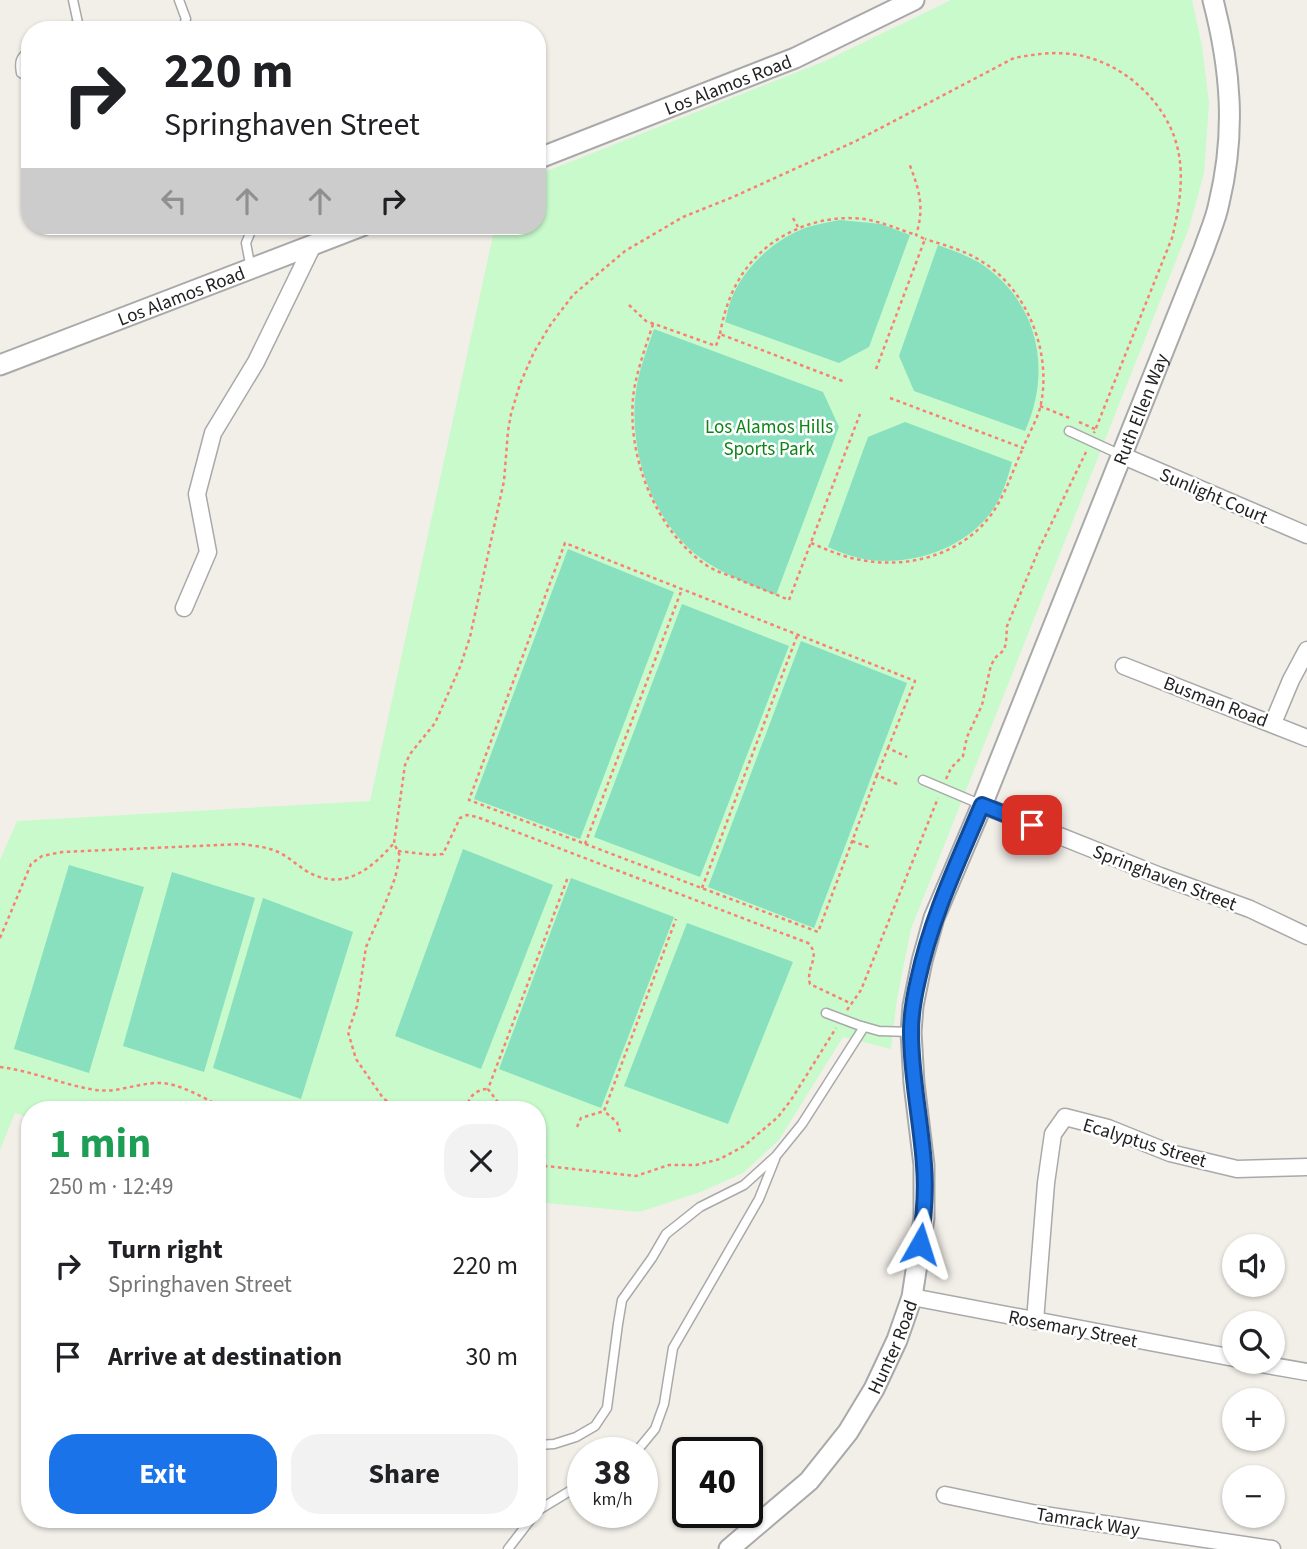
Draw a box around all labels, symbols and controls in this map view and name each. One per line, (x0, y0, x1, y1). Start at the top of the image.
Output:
text: 220 m (164, 37, 293, 107)
icon: right (49, 49, 140, 140)
street label: Los Alamos Road (661, 49, 796, 123)
text: Springhaven Street (164, 102, 420, 148)
icon: left (155, 182, 193, 220)
icon: ahead (228, 182, 266, 220)
icon: ahead (301, 182, 339, 220)
icon: right (374, 182, 412, 220)
street label: Los Alamos Road (114, 260, 249, 334)
street label: Ruth Ellen Way (1107, 349, 1176, 469)
park label: Los Alamos Hills Sports Park (705, 414, 833, 463)
street label: Sunlight Court (1155, 461, 1272, 532)
street label: Busman Road (1159, 670, 1272, 735)
pin (1002, 795, 1062, 855)
icon: arrive (1013, 806, 1051, 844)
street label: Springhaven Street (1089, 839, 1241, 918)
street label: Ecalyptus Street (1079, 1112, 1210, 1175)
text: 1 min (49, 1114, 151, 1174)
button: close (444, 1124, 518, 1198)
text: 250 m · 12:49 (49, 1170, 173, 1203)
position arrow (883, 1207, 957, 1281)
text: Turn right (108, 1231, 223, 1268)
map controls (1222, 1234, 1285, 1528)
button: sound (1222, 1234, 1285, 1297)
icon: right (49, 1247, 87, 1285)
text: 220 m (452, 1247, 518, 1284)
text: Springhaven Street (108, 1268, 292, 1301)
street label: Hunter Road (862, 1296, 925, 1399)
street label: Rosemary Street (1006, 1304, 1140, 1355)
button: search (1222, 1311, 1285, 1374)
icon: arrive (49, 1338, 87, 1376)
text: Arrive at destination (108, 1338, 342, 1375)
text: 30 m (465, 1338, 518, 1375)
button: + (1222, 1388, 1285, 1451)
button: Exit (49, 1434, 277, 1514)
button: Share (291, 1434, 518, 1514)
speed limit sign: 40 (672, 1437, 763, 1528)
text: 38 (594, 1448, 631, 1498)
button: − (1222, 1465, 1285, 1528)
text: km/h (593, 1487, 632, 1512)
street label: Tamrack Way (1034, 1501, 1142, 1544)

